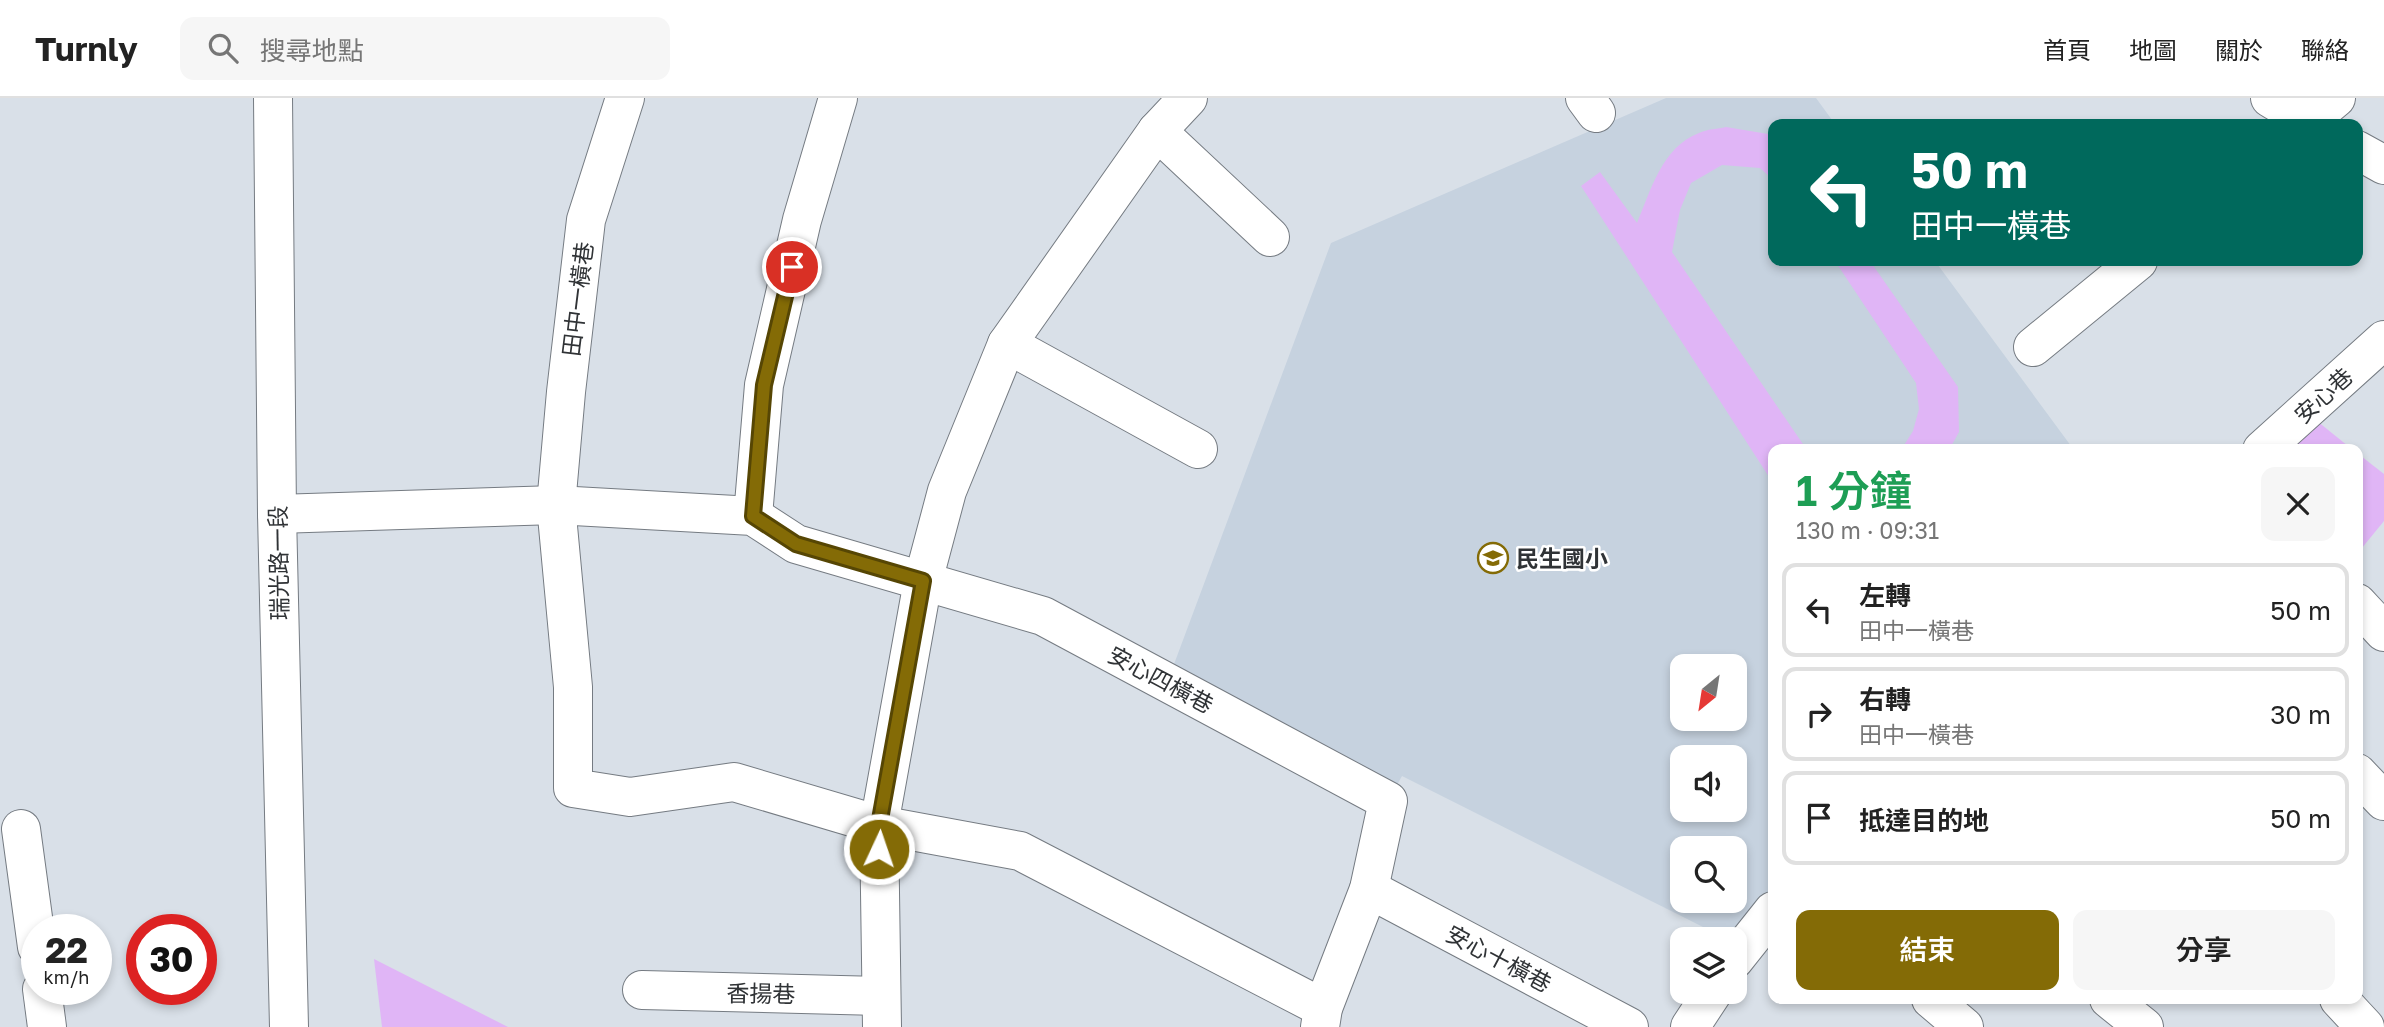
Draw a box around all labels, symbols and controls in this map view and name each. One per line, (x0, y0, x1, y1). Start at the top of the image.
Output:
search box (180, 17, 670, 80)
text: Turnly (35, 29, 138, 68)
icon: search (204, 29, 242, 67)
text: 搜尋地點 (260, 35, 364, 66)
text: 首頁 (2043, 35, 2091, 64)
text: 地圖 (2129, 35, 2177, 64)
text: 關於 (2215, 35, 2263, 64)
text: 聯絡 (2301, 35, 2349, 64)
text: 50 m (1911, 140, 2028, 199)
icon: left (1796, 147, 1887, 238)
text: 田中一橫巷 (1911, 206, 2071, 244)
pin (762, 237, 822, 297)
street label: 田中一橫巷 (556, 240, 598, 358)
icon: arrive (773, 248, 811, 286)
street label: 安心巷 (2288, 362, 2358, 428)
text: 1 分鐘 (1796, 465, 1912, 515)
button: close (2261, 467, 2335, 541)
street label: 瑞光路一段 (263, 505, 293, 621)
text: 130 m · 09:31 (1796, 516, 1939, 544)
school or university icon: 民生國小 (1476, 541, 1510, 575)
place label: 民生國小 (1516, 544, 1608, 572)
text: 左轉 (1859, 580, 1911, 611)
icon: left (1800, 591, 1838, 629)
text: 50 m (2270, 595, 2331, 626)
text: 田中一橫巷 (1859, 616, 1974, 644)
street label: 安心四橫巷 (1104, 640, 1218, 718)
north arrow (1670, 654, 1746, 732)
map controls (1670, 654, 1747, 1004)
text: 右轉 (1859, 684, 1911, 715)
icon: right (1800, 695, 1838, 733)
text: 30 m (2270, 699, 2331, 730)
text: 田中一橫巷 (1859, 720, 1974, 748)
button: sound (1670, 745, 1747, 822)
icon: arrive (1800, 799, 1838, 837)
text: 50 m (2270, 803, 2331, 834)
text: 抵達目的地 (1859, 805, 1989, 836)
position arrow (842, 812, 916, 886)
button: search (1670, 836, 1747, 913)
button: 結束 (1796, 910, 2059, 990)
button: 分享 (2073, 910, 2335, 990)
speed limit sign: 30 (126, 914, 217, 1005)
street label: 安心十橫巷 (1442, 919, 1556, 997)
button: layers (1670, 927, 1747, 1004)
text: 22 (45, 929, 88, 971)
text: km/h (44, 966, 89, 988)
street label: 香揚巷 (726, 978, 796, 1008)

